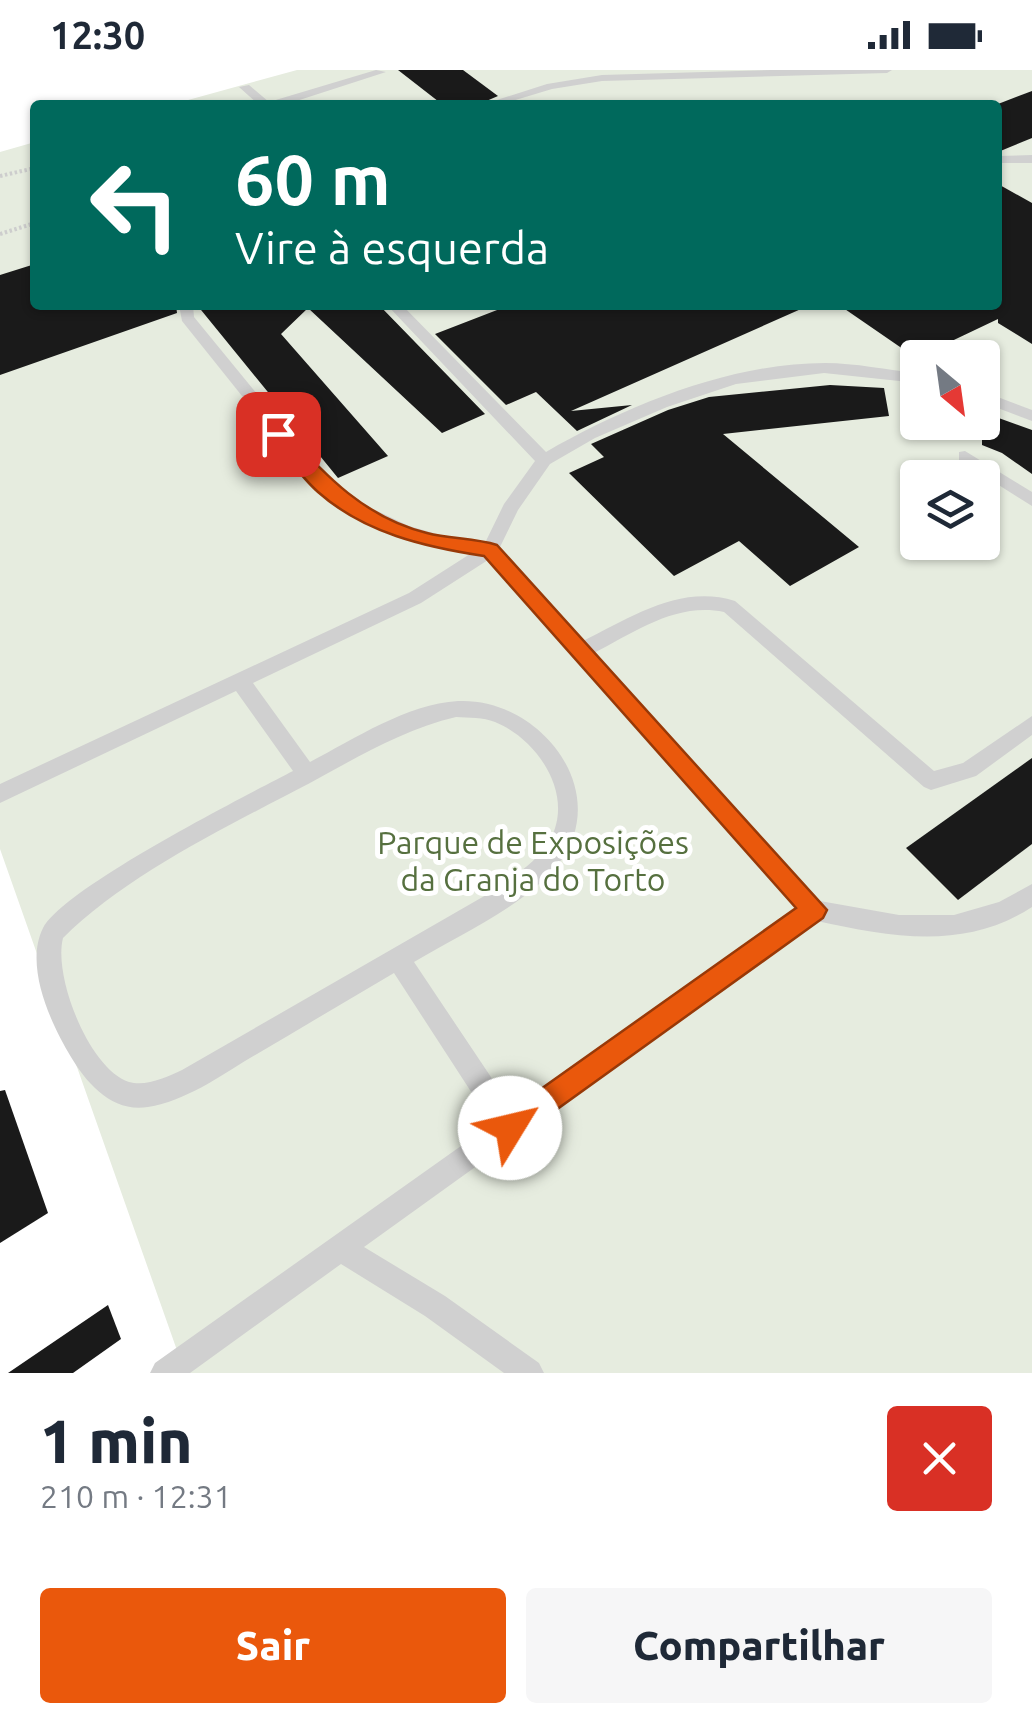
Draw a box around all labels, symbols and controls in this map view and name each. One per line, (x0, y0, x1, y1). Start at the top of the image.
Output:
text: 12:30 (50, 14, 145, 56)
icon: left (70, 140, 200, 270)
text: 60 m (235, 140, 391, 218)
text: Vire à esquerda (235, 222, 549, 273)
north arrow (900, 340, 1000, 440)
map controls (900, 340, 1000, 560)
pin (236, 392, 321, 477)
icon: arrive (251, 407, 306, 462)
button: layers (900, 460, 1000, 560)
park label: Parque de Exposições da Granja do Torto (377, 824, 689, 897)
position arrow (458, 1076, 562, 1180)
button: close (887, 1406, 992, 1511)
text: 1 min (40, 1407, 193, 1474)
text: 210 m · 12:31 (40, 1478, 232, 1514)
button: Sair (40, 1588, 506, 1703)
button: Compartilhar (526, 1588, 992, 1703)

